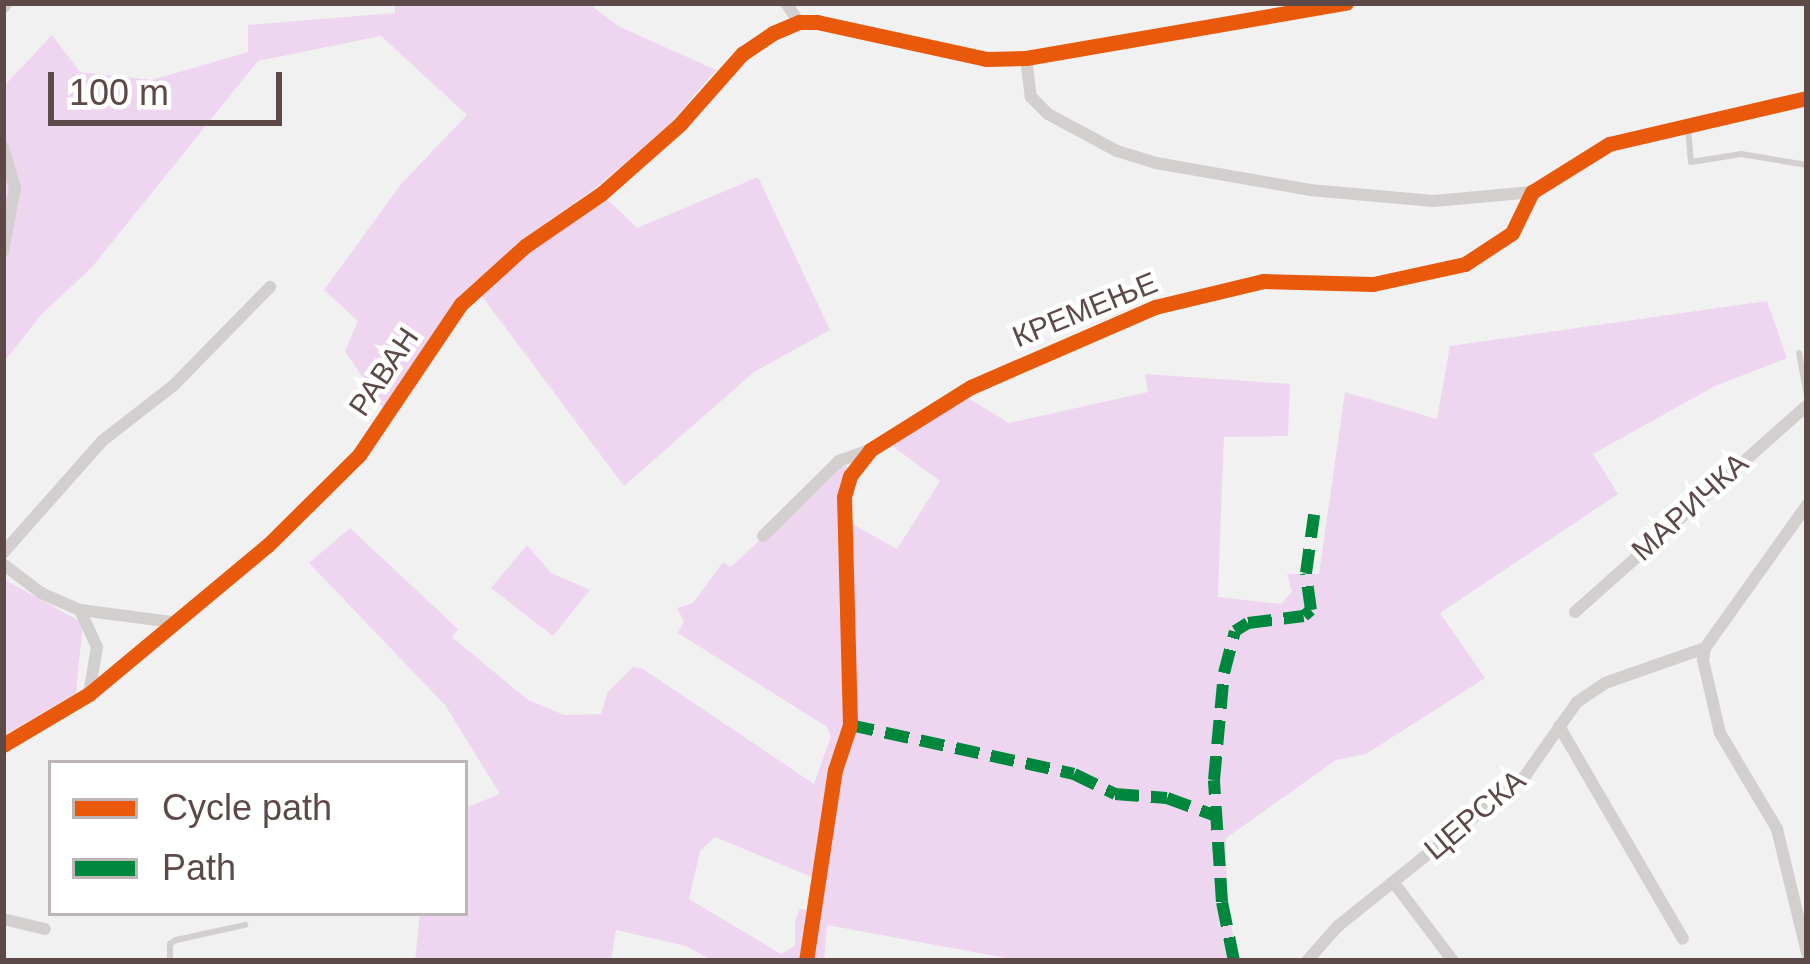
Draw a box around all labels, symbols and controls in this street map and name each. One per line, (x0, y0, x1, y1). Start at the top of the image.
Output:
scale bar (54, 48, 288, 122)
text: 100 m (69, 72, 169, 113)
street label: КРЕМЕЊЕ (1007, 265, 1163, 355)
street label: РАВАН (341, 321, 427, 423)
street label: МАРИЧКА (1624, 445, 1756, 569)
legend (48, 760, 468, 916)
street label: ЦЕРСКА (1417, 762, 1533, 868)
text: Cycle path (162, 787, 332, 828)
text: Path (162, 847, 236, 888)

